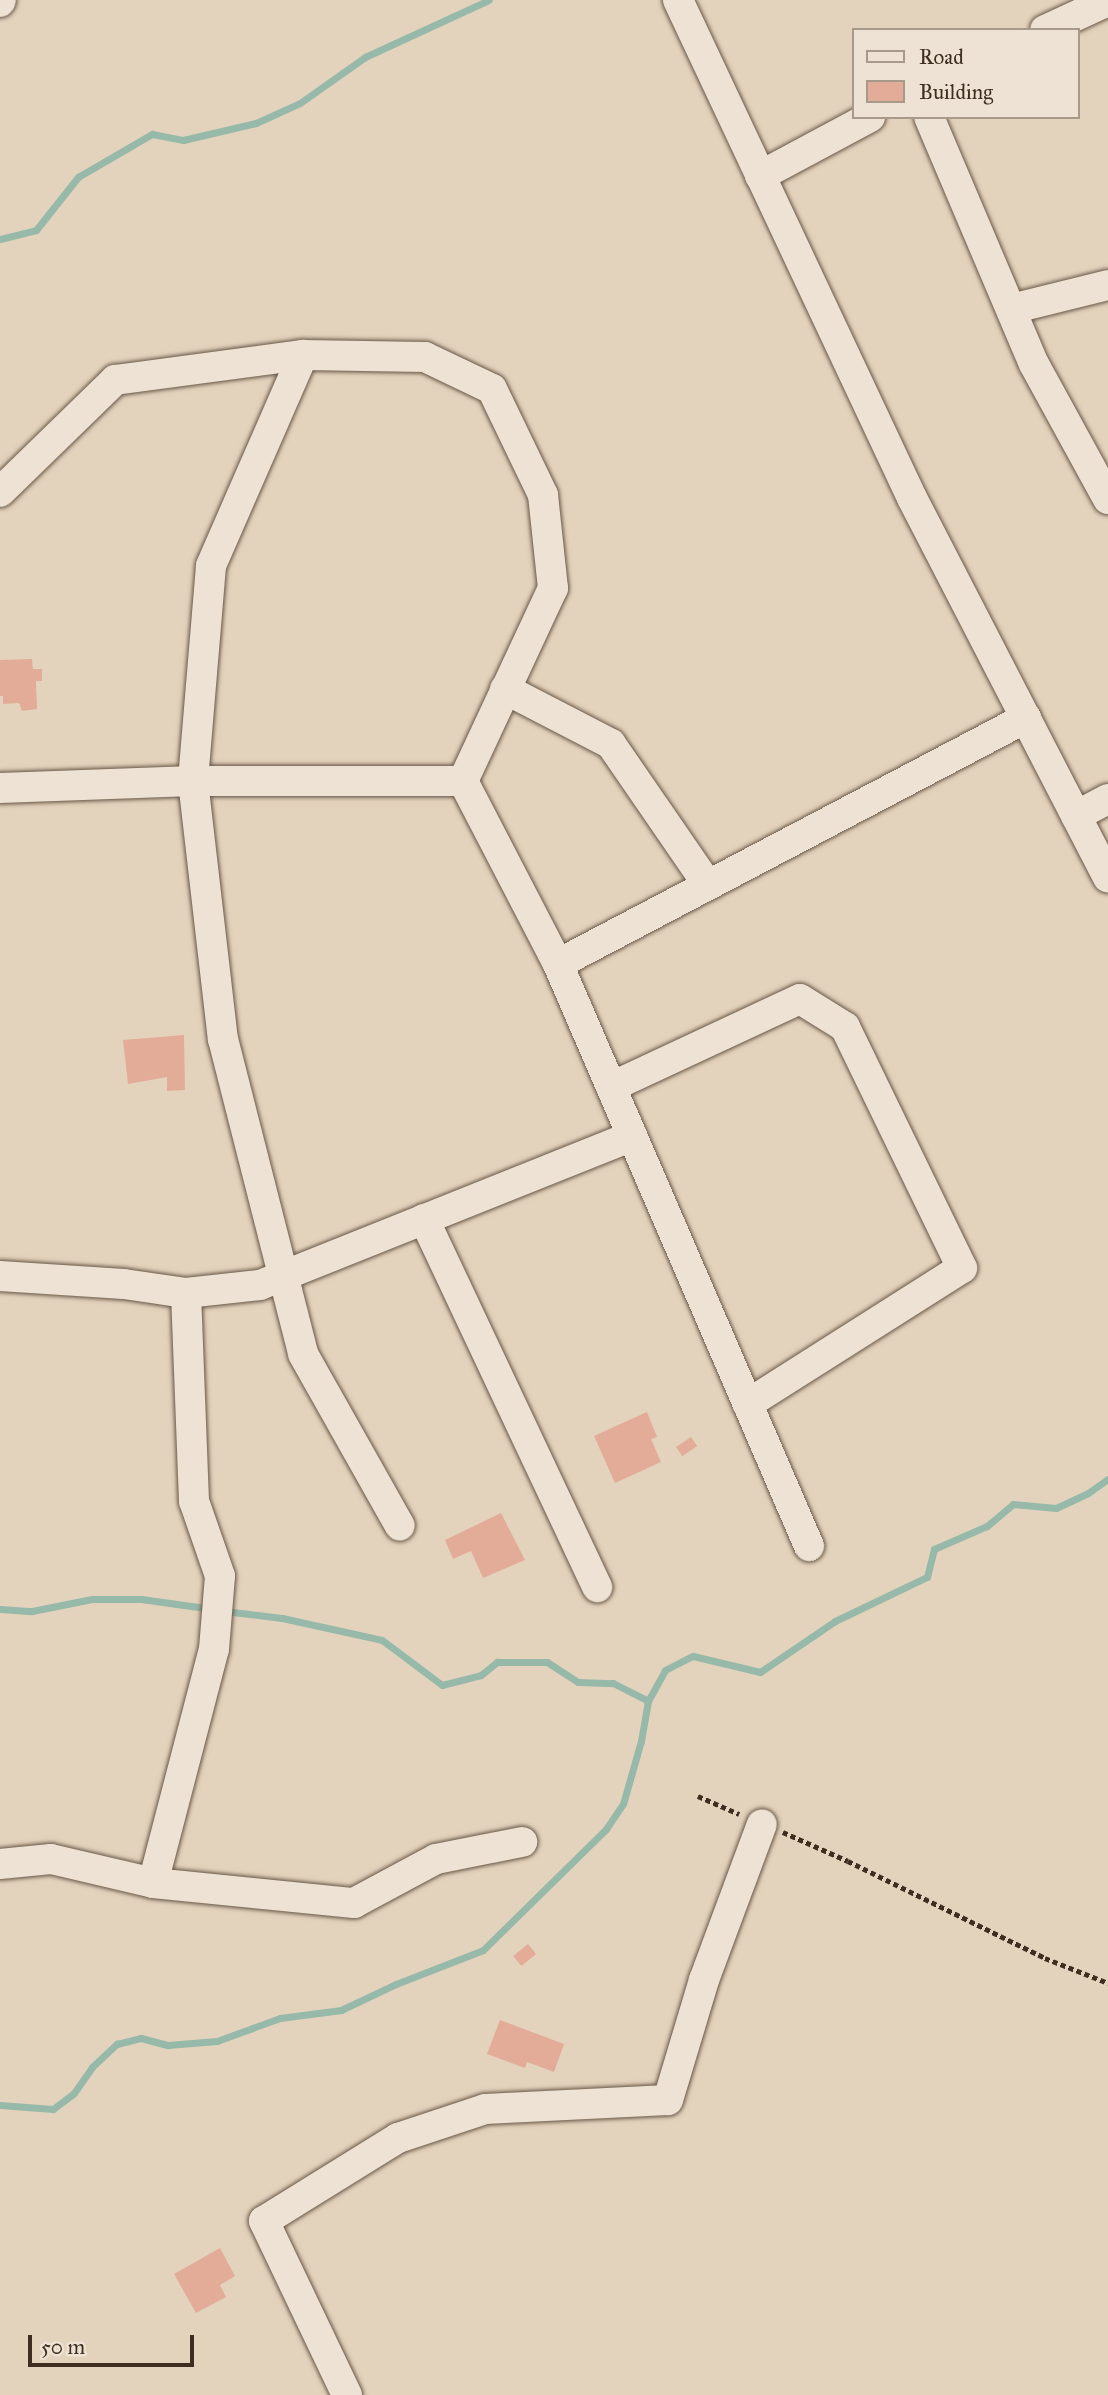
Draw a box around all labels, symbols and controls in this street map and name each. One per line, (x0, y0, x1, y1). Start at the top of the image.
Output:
legend (852, 28, 1080, 119)
text: Road (919, 44, 964, 70)
text: Building (919, 79, 993, 105)
scale bar (32, 2322, 198, 2366)
text: 50 m (41, 2334, 85, 2360)

